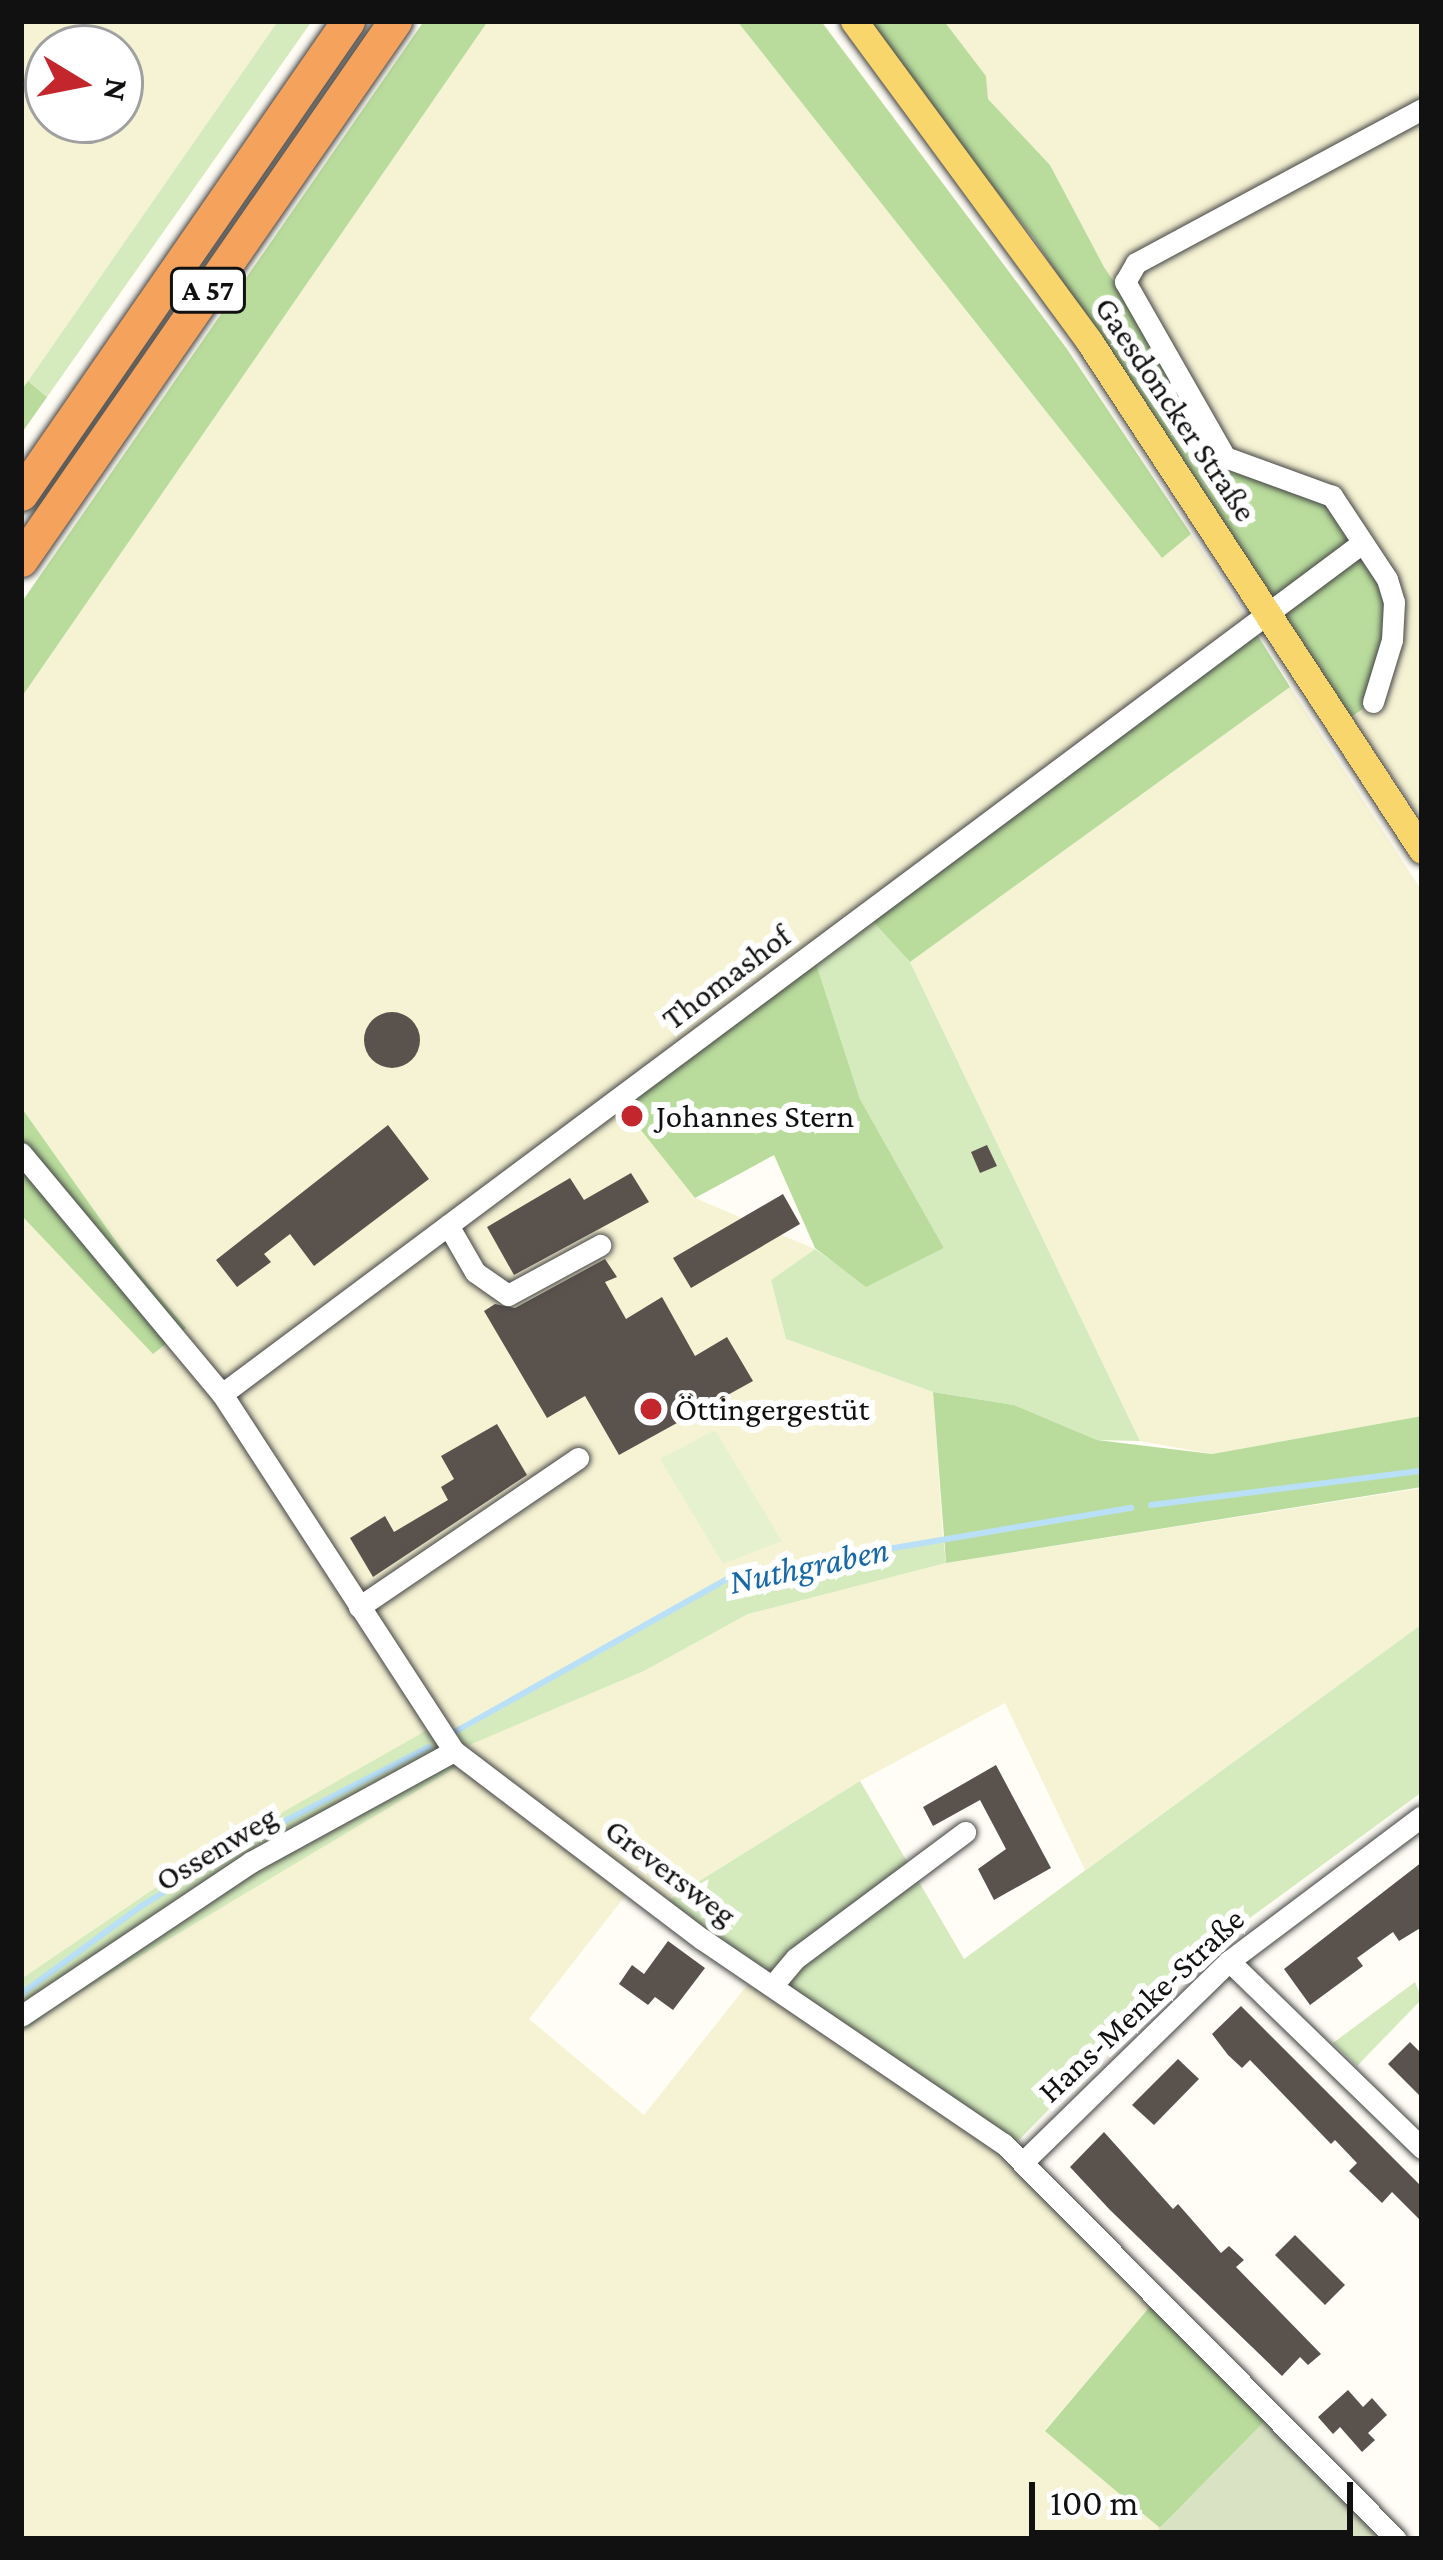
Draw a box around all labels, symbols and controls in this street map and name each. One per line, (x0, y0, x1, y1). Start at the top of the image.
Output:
north arrow (24, 24, 144, 144)
text: N (97, 76, 137, 104)
road number: A 57 (169, 266, 247, 314)
street label: Gaesdoncker Straße (1086, 289, 1266, 529)
street label: Thomashof (654, 916, 798, 1038)
place label: Johannes Stern (656, 1096, 854, 1136)
marker: Johannes Stern (619, 1103, 645, 1129)
place label: Öttingergestüt (675, 1389, 869, 1429)
marker: Öttingergestüt (638, 1396, 664, 1422)
water label: Nuthgraben (725, 1528, 893, 1604)
street label: Ossenweg (148, 1796, 284, 1900)
street label: Greversweg (597, 1810, 745, 1934)
street label: Hans-Menke-Straße (1030, 1899, 1252, 2111)
scale bar (1035, 2458, 1359, 2532)
text: 100 m (1050, 2483, 1138, 2523)

